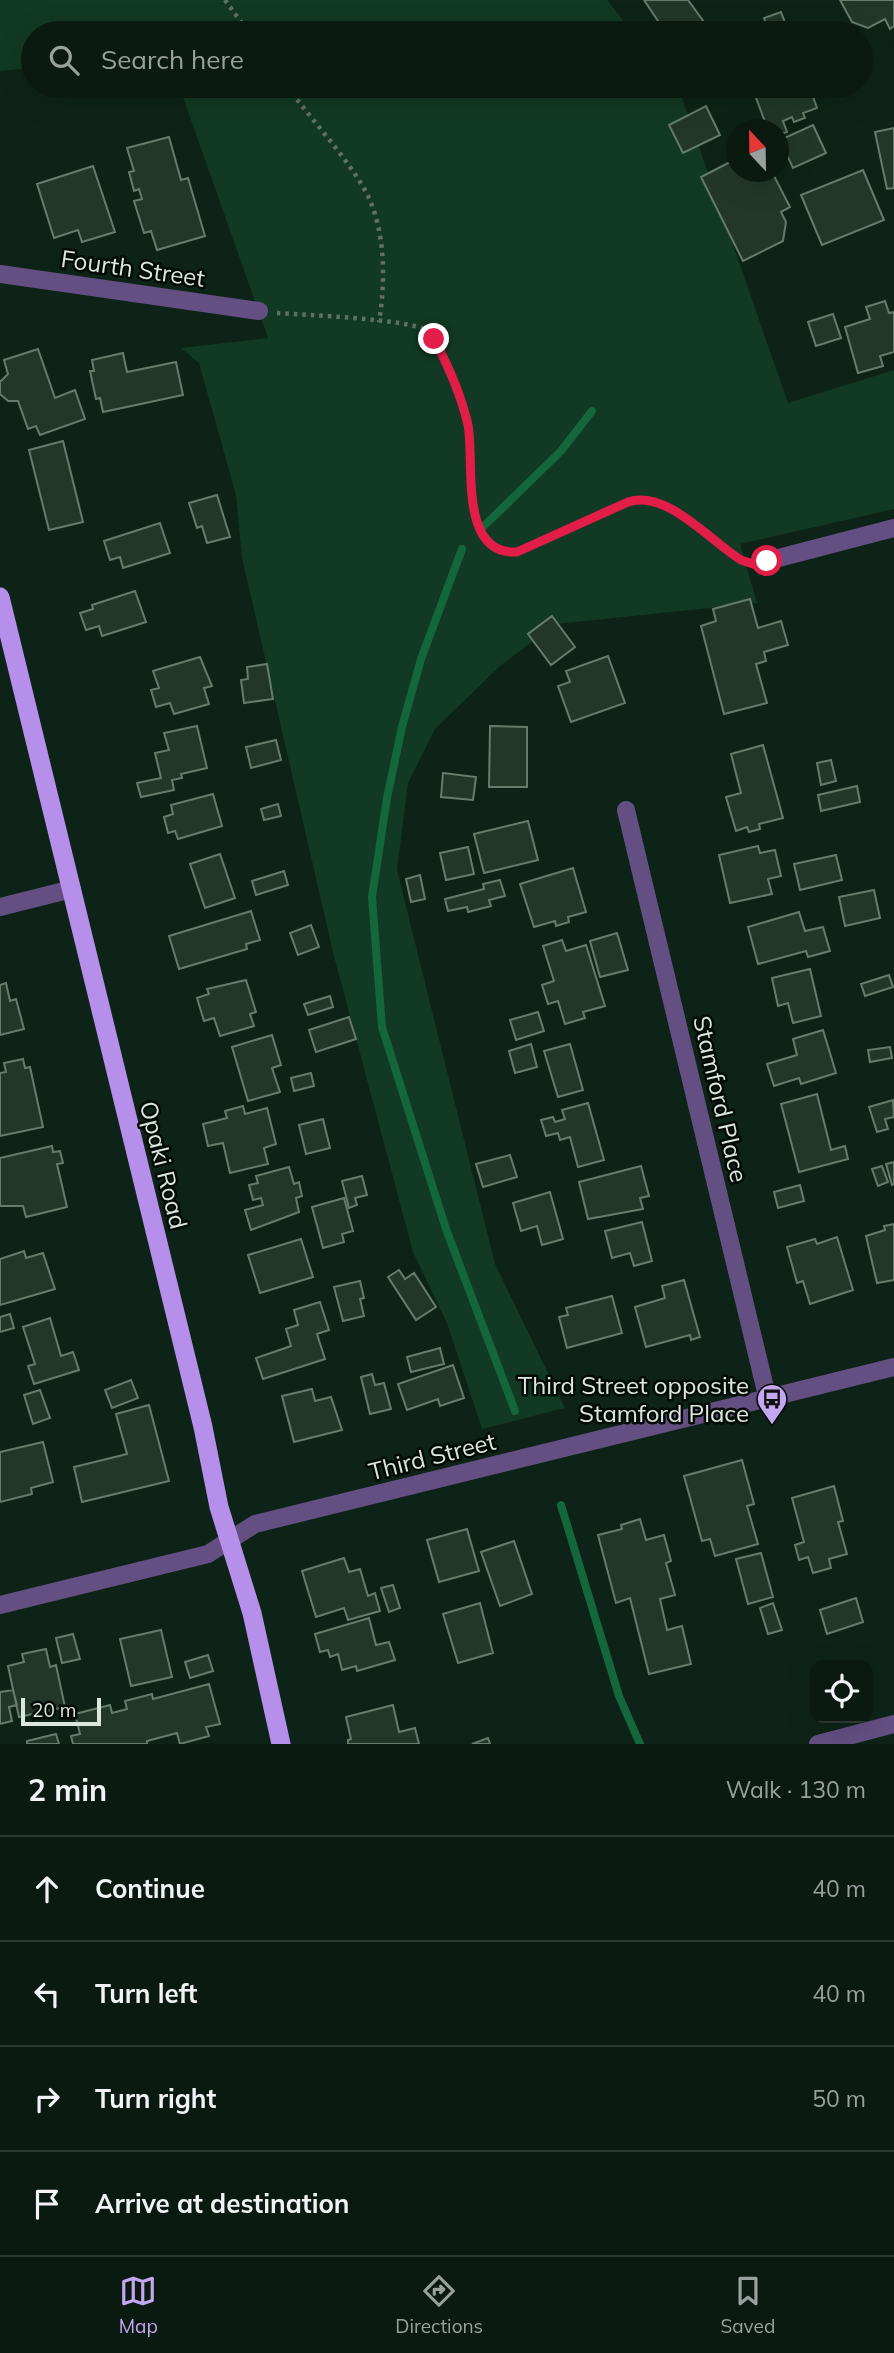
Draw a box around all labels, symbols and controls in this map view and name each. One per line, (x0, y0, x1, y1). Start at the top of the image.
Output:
search box (21, 21, 873, 98)
icon: search (45, 41, 83, 79)
text: Search here (101, 43, 244, 76)
north arrow (726, 119, 789, 182)
street label: Fourth Street (59, 243, 207, 293)
route end (418, 323, 449, 354)
route start (751, 545, 782, 576)
street label: Stamford Place (687, 1013, 755, 1185)
street label: Opaki Road (134, 1098, 194, 1232)
place label: Third Street opposite Stamford Place (518, 1370, 749, 1428)
bus stop icon: Third Street opposite Stamford Place (755, 1382, 789, 1426)
street label: Third Street (365, 1426, 499, 1486)
map controls (810, 1660, 873, 1723)
button: locate (810, 1660, 873, 1723)
scale bar (21, 1695, 102, 1727)
text: 20 m (32, 1698, 76, 1722)
text: 2 min (28, 1771, 107, 1809)
text: Walk · 130 m (726, 1775, 866, 1804)
icon: ahead (28, 1870, 66, 1908)
text: Continue (95, 1872, 205, 1905)
text: 40 m (812, 1874, 866, 1903)
icon: left (28, 1975, 66, 2013)
text: Turn left (95, 1977, 197, 2010)
text: 40 m (812, 1979, 866, 2008)
icon: right (28, 2080, 66, 2118)
text: Turn right (95, 2082, 216, 2115)
text: 50 m (812, 2084, 866, 2113)
icon: arrive (28, 2185, 66, 2223)
text: Arrive at destination (95, 2187, 350, 2220)
tab: Map (119, 2272, 158, 2338)
tab: Directions (395, 2272, 483, 2338)
tab: Saved (720, 2272, 775, 2338)

